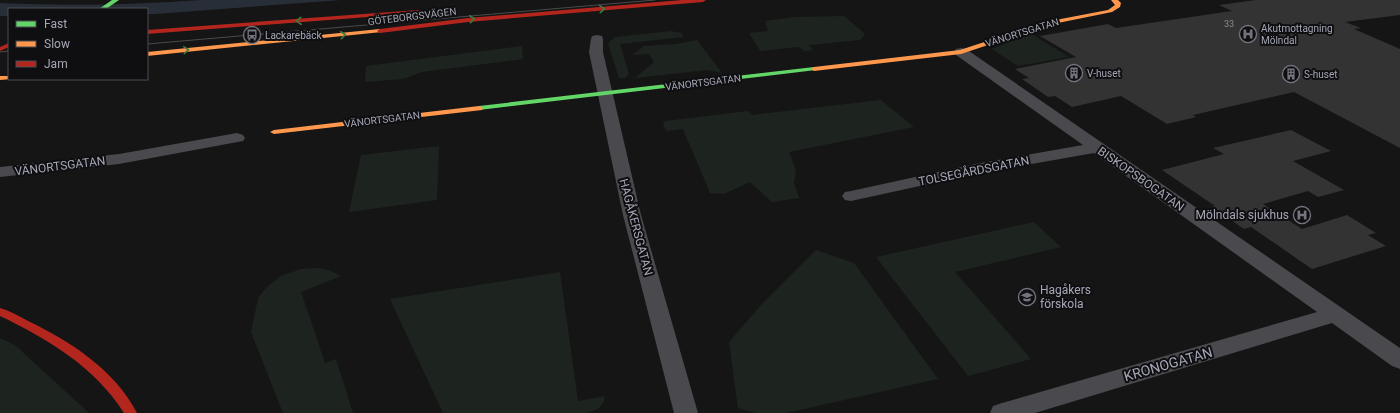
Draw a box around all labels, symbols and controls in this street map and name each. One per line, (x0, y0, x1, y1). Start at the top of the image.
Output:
one-way arrow (599, 4, 605, 13)
street label: GÖTEBORGSVÄGEN (367, 5, 457, 27)
legend (8, 8, 148, 80)
one-way arrow (469, 15, 475, 24)
street label: VÄNORTSGATAN (984, 15, 1060, 49)
one-way arrow (296, 16, 302, 25)
text: Fast (44, 17, 67, 31)
house number: 33 (1224, 19, 1234, 29)
place label: Akutmottagning Mölndal (1261, 23, 1333, 46)
hospital icon: Akutmottagning Mölndal (1238, 24, 1258, 44)
bus stop icon: Lackarebäck (242, 25, 262, 45)
place label: Lackarebäck (265, 30, 322, 41)
one-way arrow (340, 30, 346, 39)
text: Slow (44, 37, 70, 51)
one-way arrow (183, 45, 189, 54)
text: Jam (44, 57, 68, 71)
building icon: V-huset (1064, 63, 1084, 83)
building icon: S-huset (1281, 64, 1301, 84)
place label: V-huset (1087, 68, 1121, 79)
place label: S-huset (1304, 69, 1337, 80)
street label: VÄNORTSGATAN (665, 71, 741, 93)
street label: VÄNORTSGATAN (344, 108, 420, 130)
street label: BISKOPSBOGATAN (1095, 144, 1187, 214)
street label: TOLSEGÅRDSGATAN (917, 151, 1030, 189)
street label: VÄNORTSGATAN (14, 152, 106, 179)
street label: HAGÅKERSGATAN (616, 177, 658, 277)
hospital icon: Mölndals sjukhus (1292, 205, 1312, 225)
place label: Mölndals sjukhus (1196, 208, 1289, 222)
place label: Hagåkers förskola (1040, 283, 1091, 311)
school or university icon: Hagåkers förskola (1017, 287, 1037, 307)
street label: KRONOGATAN (1122, 344, 1214, 384)

